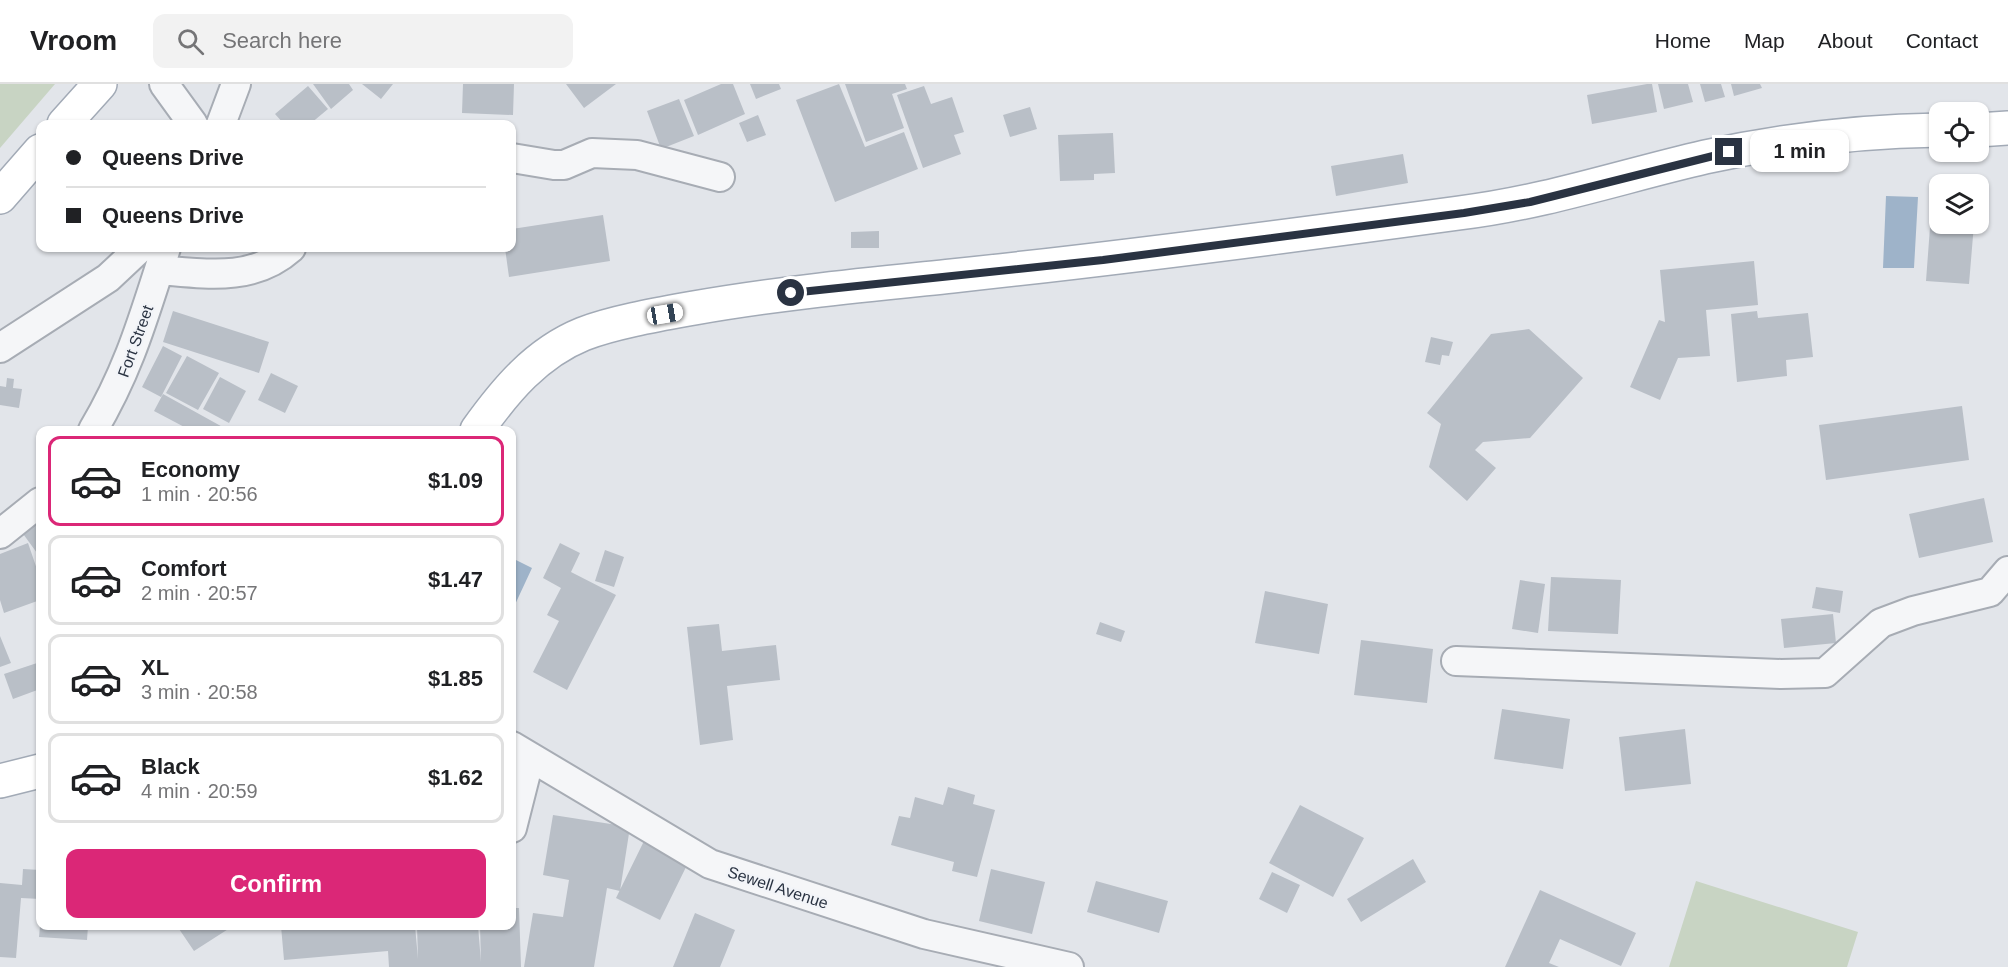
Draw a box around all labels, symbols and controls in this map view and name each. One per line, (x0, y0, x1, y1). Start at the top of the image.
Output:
search box (153, 14, 573, 68)
text: Vroom (30, 25, 117, 56)
icon: search (174, 25, 207, 58)
text: Search here (222, 28, 342, 53)
text: Home (1655, 29, 1711, 52)
text: Map (1744, 29, 1785, 52)
text: About (1818, 29, 1873, 52)
text: Contact (1906, 29, 1978, 52)
map controls (1929, 102, 1989, 234)
button: locate (1929, 102, 1989, 162)
callout: 1 min (1750, 131, 1849, 173)
route end (1715, 138, 1742, 165)
text: 1 min (1773, 140, 1826, 162)
text: Queens Drive (102, 145, 244, 170)
button: layers (1929, 174, 1989, 234)
text: Queens Drive (102, 203, 244, 228)
route start (777, 279, 804, 306)
street label: Fort Street (115, 302, 157, 380)
car (646, 302, 684, 326)
icon: car (69, 454, 123, 508)
text: Economy (141, 457, 240, 482)
text: $1.09 (428, 468, 483, 493)
text: 1 min · 20:56 (141, 483, 258, 505)
icon: car (69, 553, 123, 607)
text: Comfort (141, 556, 227, 581)
text: $1.47 (428, 567, 483, 592)
text: 2 min · 20:57 (141, 582, 258, 604)
icon: car (69, 652, 123, 706)
text: XL (141, 655, 169, 680)
text: $1.85 (428, 666, 483, 691)
text: 3 min · 20:58 (141, 681, 258, 703)
icon: car (69, 751, 123, 805)
text: Black (141, 754, 200, 779)
text: $1.62 (428, 765, 483, 790)
text: 4 min · 20:59 (141, 780, 258, 802)
button: Confirm (66, 849, 486, 918)
street label: Sewell Avenue (725, 863, 830, 912)

